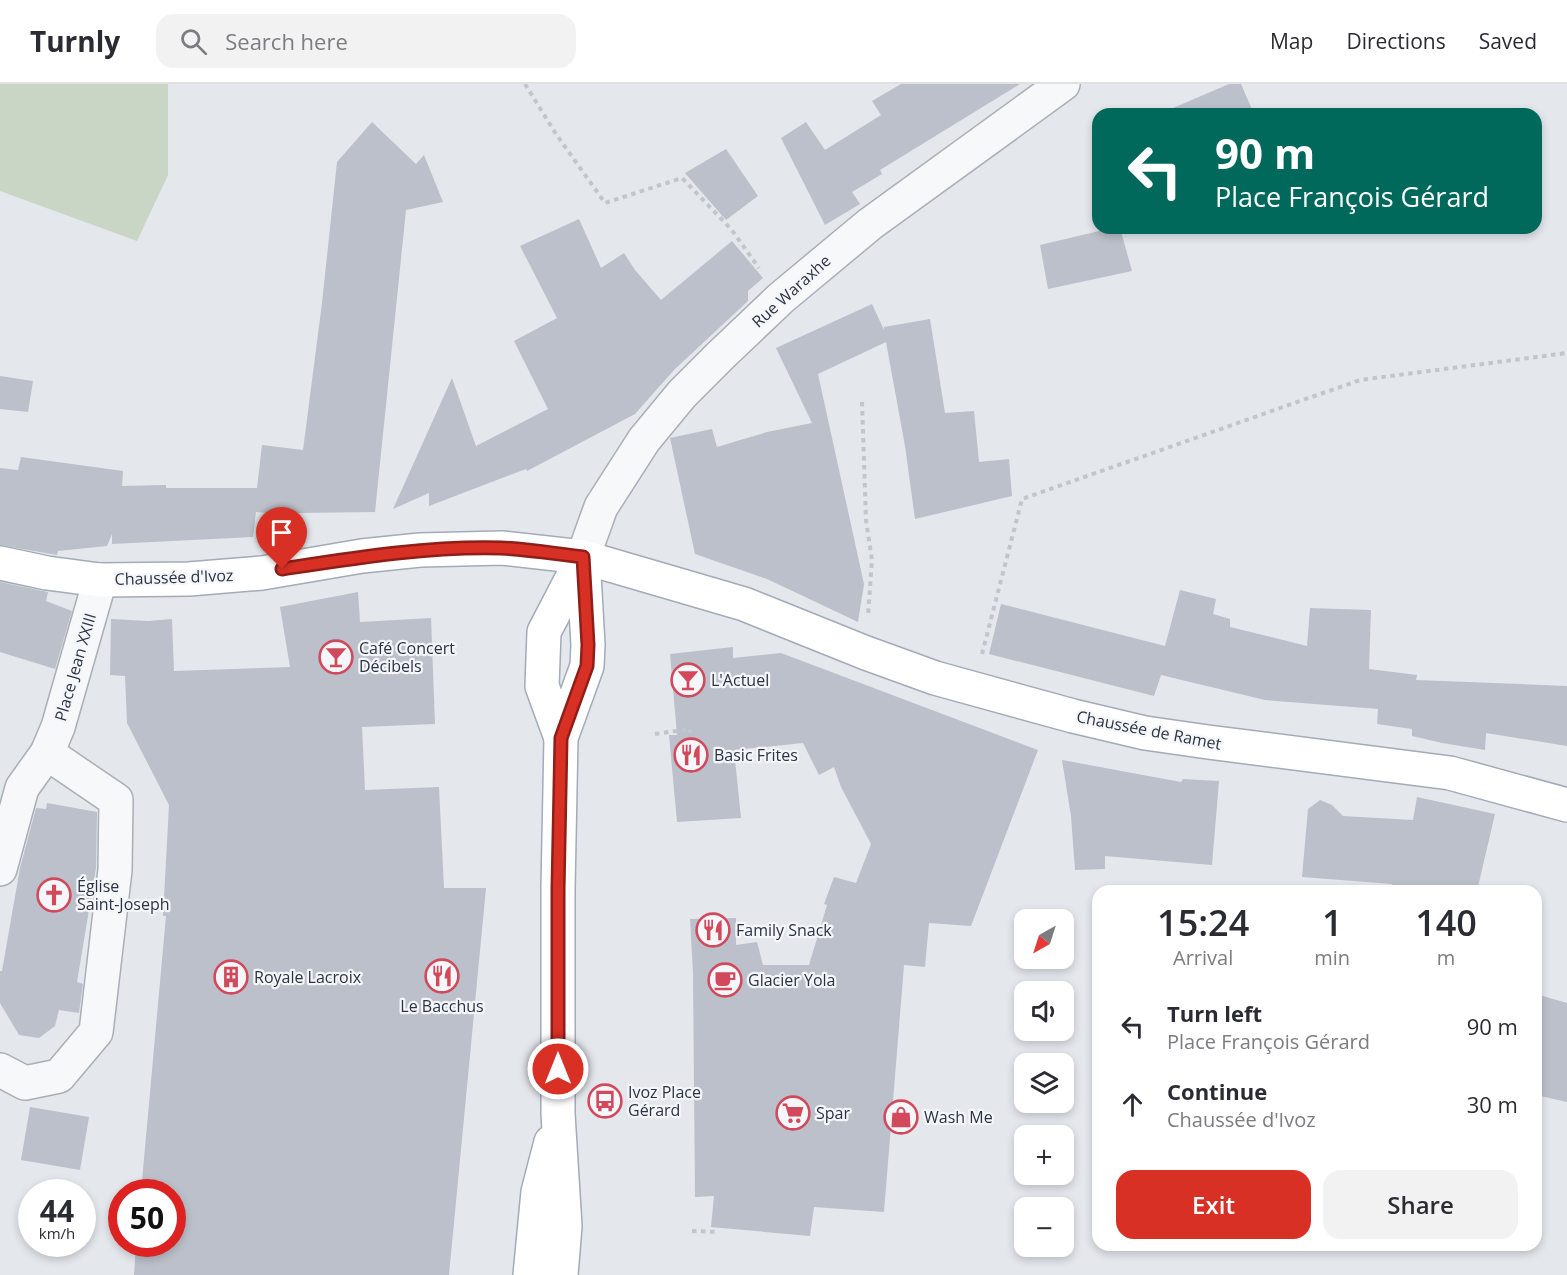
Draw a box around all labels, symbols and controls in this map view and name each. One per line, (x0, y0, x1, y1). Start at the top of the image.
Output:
search box (156, 14, 576, 68)
text: Turnly (30, 22, 120, 60)
icon: search (177, 25, 210, 58)
text: Search here (225, 26, 348, 56)
text: Map (1270, 27, 1313, 55)
text: Directions (1346, 27, 1446, 55)
text: Saved (1479, 27, 1537, 55)
text: 90 m (1215, 124, 1315, 181)
icon: left (1116, 132, 1194, 210)
text: Place François Gérard (1215, 178, 1489, 215)
street label: Rue Waraxhe (747, 250, 835, 332)
pin (256, 507, 307, 569)
icon: arrive (265, 516, 298, 549)
street label: Chaussée d'Ivoz (114, 564, 234, 590)
street label: Place Jean XXIII (49, 610, 101, 724)
place label: Café Concert Décibels (359, 637, 455, 677)
bar icon: Café Concert Décibels (318, 639, 354, 675)
bar icon: L'Actuel (670, 662, 706, 698)
place label: L'Actuel (711, 669, 769, 691)
street label: Chaussée de Ramet (1075, 705, 1224, 755)
restaurant icon: Basic Frites (673, 737, 709, 773)
place label: Basic Frites (714, 744, 798, 766)
place label: Église Saint-Joseph (77, 875, 170, 915)
church icon: Église Saint-Joseph (36, 877, 72, 913)
text: 15:24 (1157, 898, 1249, 947)
text: 1 (1322, 898, 1343, 947)
text: 140 (1415, 898, 1477, 947)
north arrow (1014, 909, 1074, 969)
map controls (1014, 909, 1074, 1257)
restaurant icon: Family Snack (695, 912, 731, 948)
place label: Family Snack (736, 919, 832, 941)
text: Arrival (1173, 944, 1233, 971)
text: min (1314, 944, 1350, 971)
text: m (1437, 944, 1455, 971)
restaurant icon: Le Bacchus (424, 958, 460, 994)
building icon: Royale Lacroix (213, 959, 249, 995)
cafe icon: Glacier Yola (707, 962, 743, 998)
place label: Royale Lacroix (254, 966, 362, 988)
place label: Glacier Yola (748, 969, 835, 991)
button: sound (1014, 981, 1074, 1041)
place label: Le Bacchus (400, 995, 484, 1017)
text: Turn left (1167, 998, 1262, 1028)
icon: left (1116, 1010, 1149, 1043)
text: 90 m (1467, 1011, 1518, 1041)
text: Place François Gérard (1167, 1028, 1370, 1055)
position arrow (526, 1037, 590, 1101)
button: layers (1014, 1053, 1074, 1113)
text: Continue (1167, 1076, 1267, 1106)
place label: Ivoz Place Gérard (628, 1081, 701, 1121)
bus stop icon: Ivoz Place Gérard (587, 1083, 623, 1119)
icon: ahead (1116, 1088, 1149, 1121)
text: 30 m (1467, 1089, 1518, 1119)
supermarket icon: Spar (775, 1095, 811, 1131)
shop icon: Wash Me (883, 1099, 919, 1135)
place label: Spar (816, 1102, 850, 1124)
place label: Wash Me (924, 1106, 993, 1128)
text: Chaussée d'Ivoz (1167, 1106, 1316, 1133)
button: + (1014, 1125, 1074, 1185)
button: Exit (1116, 1170, 1311, 1239)
button: Share (1323, 1170, 1518, 1239)
speed limit sign: 50 (108, 1179, 186, 1257)
text: 44 (40, 1190, 74, 1231)
button: − (1014, 1197, 1074, 1257)
text: km/h (39, 1223, 75, 1243)

